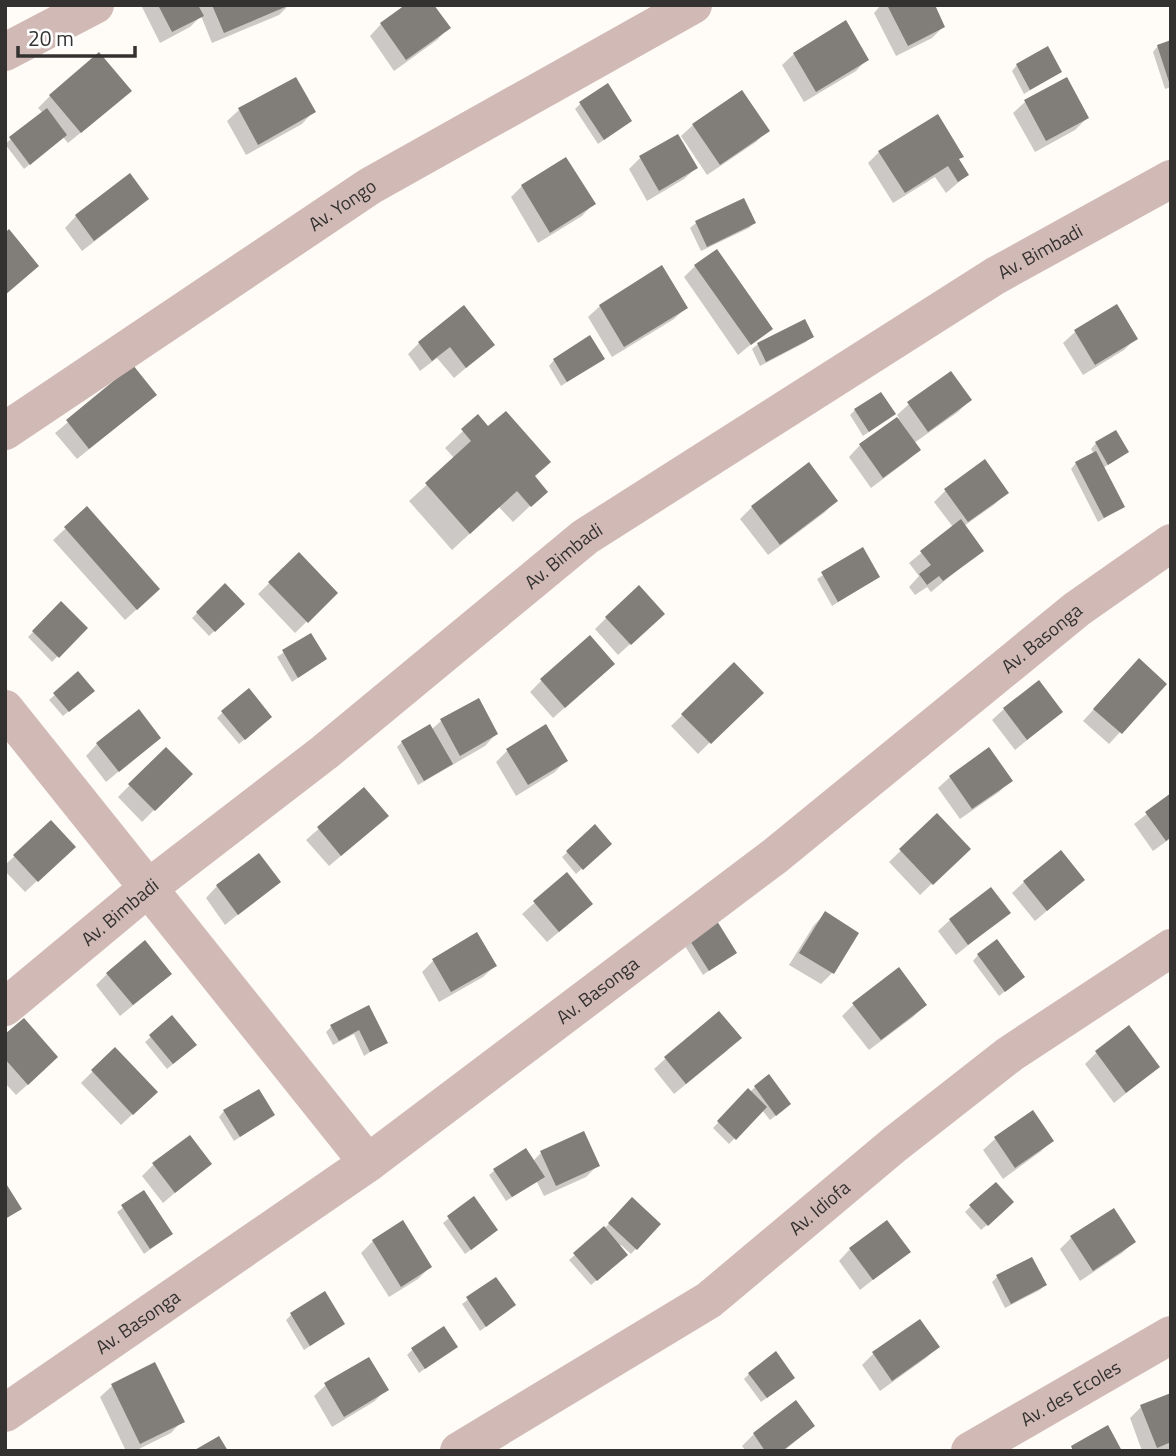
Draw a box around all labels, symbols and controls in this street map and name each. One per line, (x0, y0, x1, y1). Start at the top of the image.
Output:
scale bar (18, 14, 135, 58)
text: 20 m (28, 22, 74, 54)
street label: Av. Yongo (302, 171, 382, 238)
street label: Av. Bimbadi (992, 216, 1088, 286)
street label: Av. Bimbadi (517, 515, 608, 596)
street label: Av. Basonga (994, 595, 1089, 680)
street label: Av. Bimbadi (74, 870, 164, 952)
street label: Av. Basonga (549, 948, 645, 1031)
street label: Av. Idiofa (782, 1172, 856, 1242)
street label: Av. Basonga (89, 1281, 186, 1361)
street label: Av. des Ecoles (1015, 1352, 1126, 1433)

